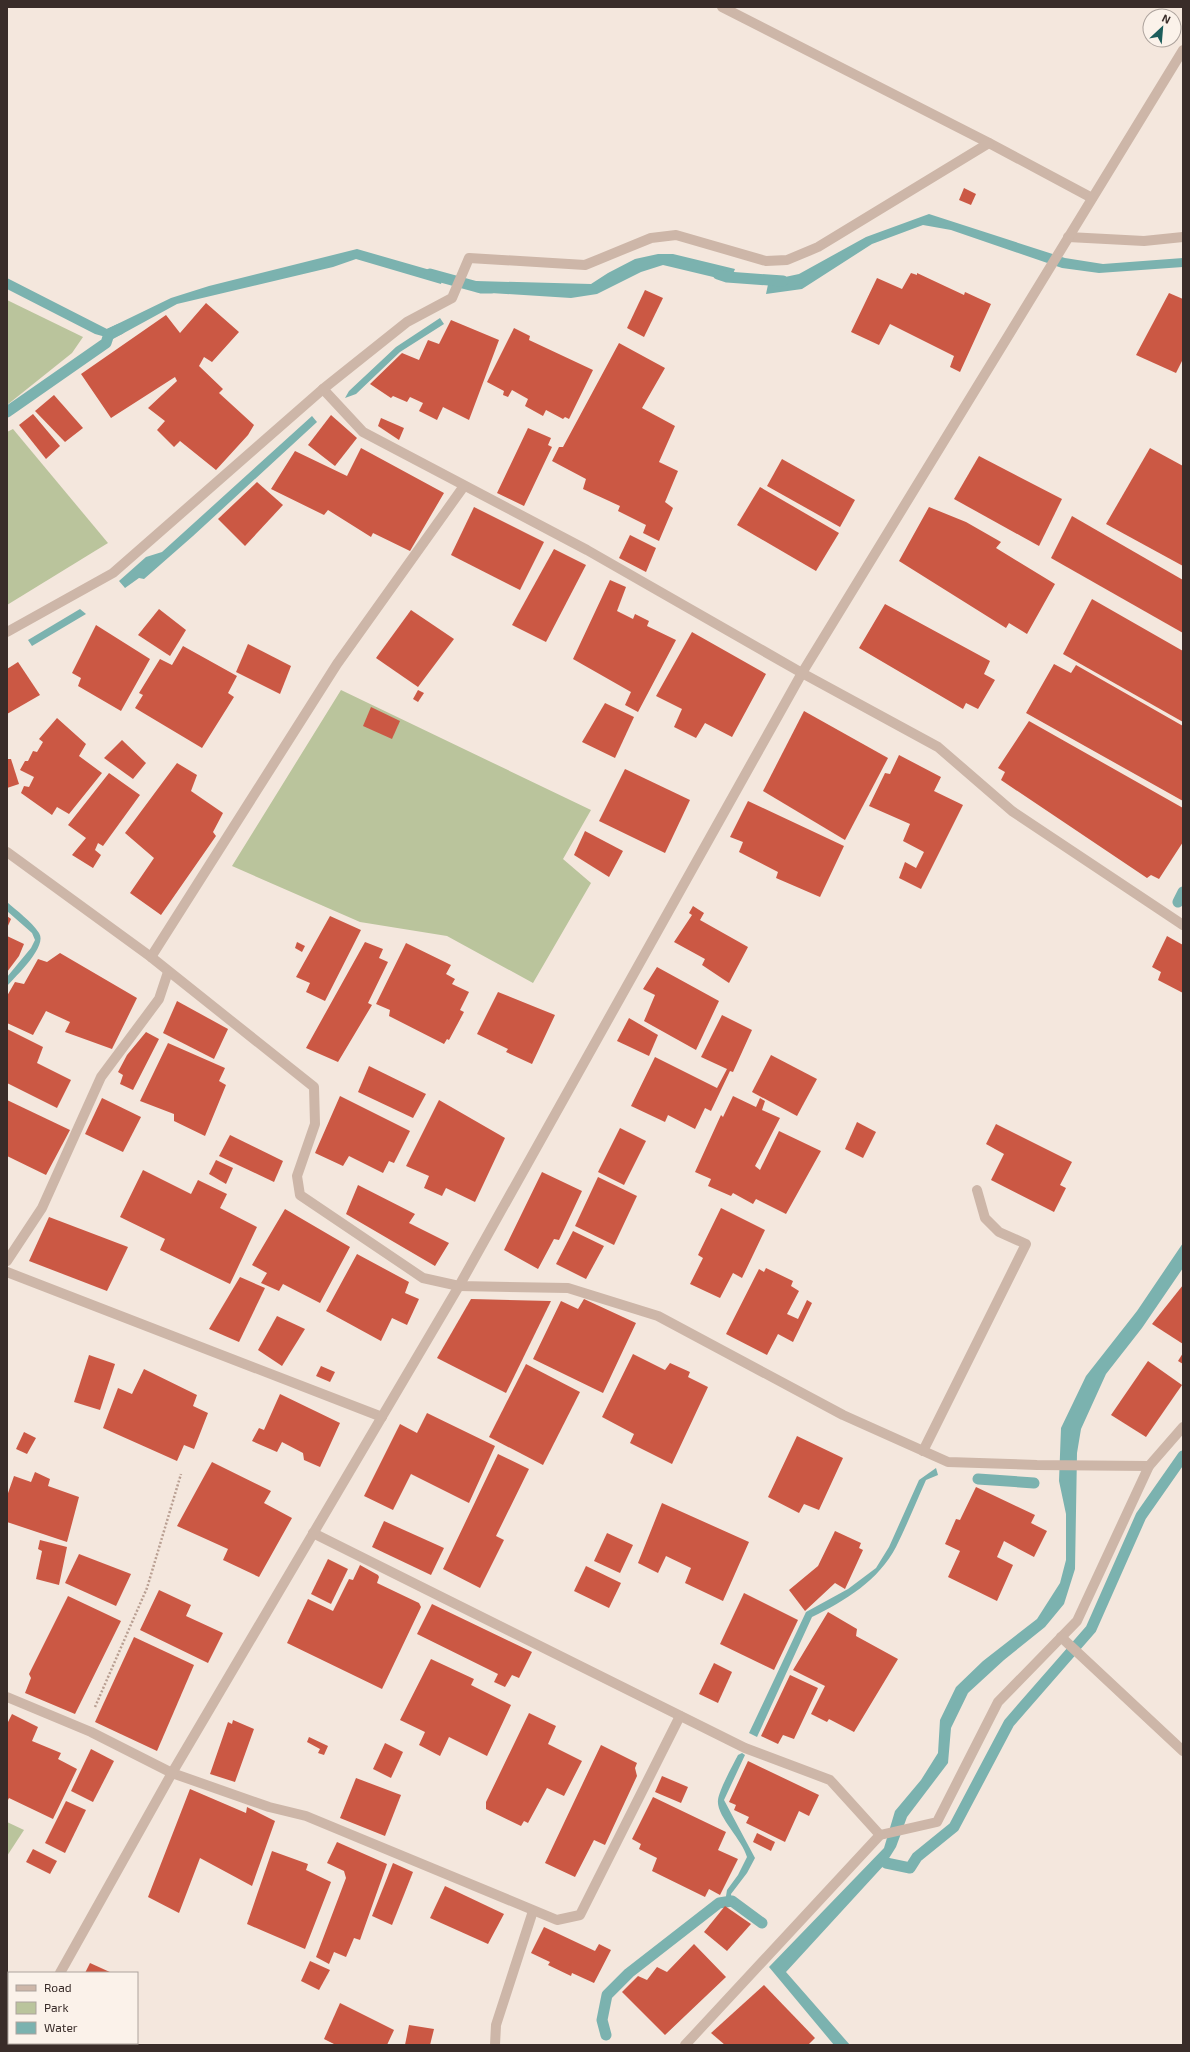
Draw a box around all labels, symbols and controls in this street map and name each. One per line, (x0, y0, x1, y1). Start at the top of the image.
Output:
north arrow (1142, 8, 1182, 48)
text: N (1160, 11, 1173, 26)
legend (8, 1972, 138, 2044)
text: Road (44, 1980, 72, 1994)
text: Park (44, 2000, 69, 2014)
text: Water (44, 2020, 78, 2034)

